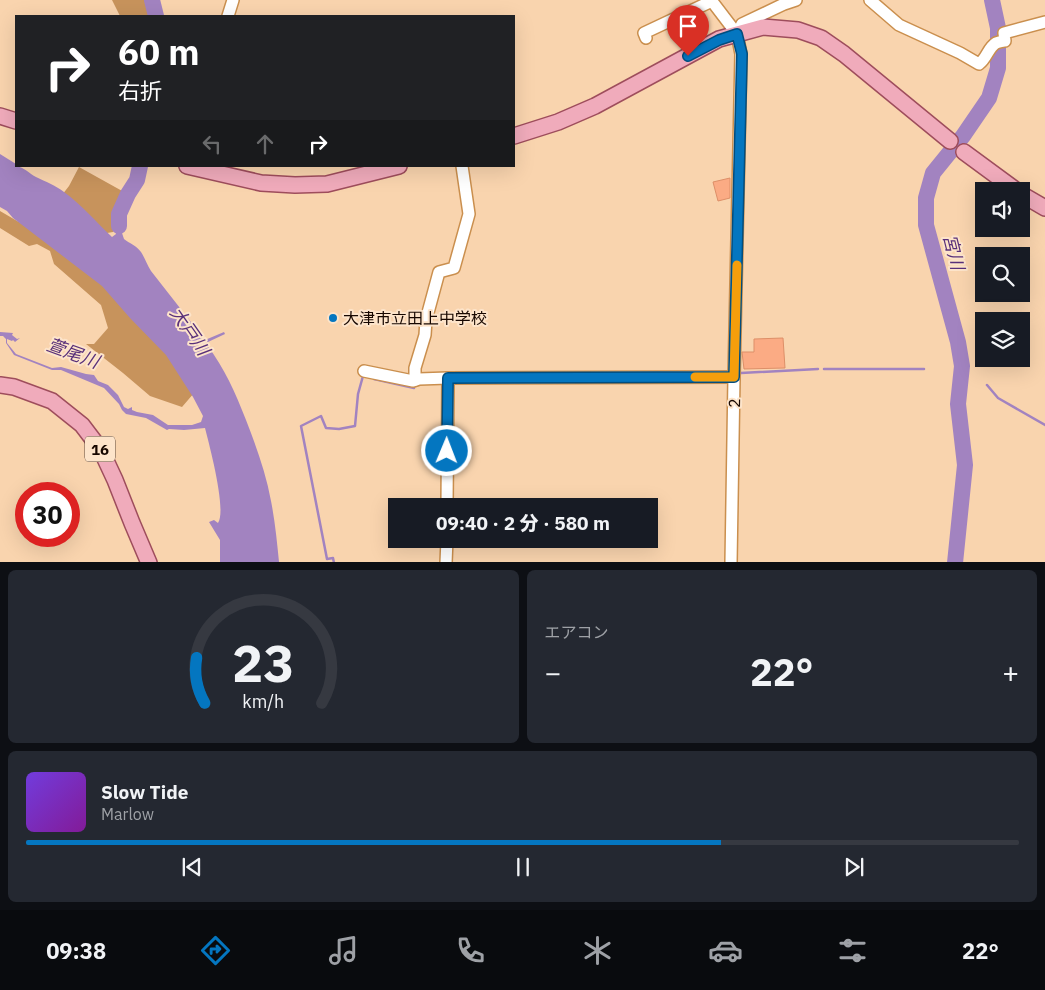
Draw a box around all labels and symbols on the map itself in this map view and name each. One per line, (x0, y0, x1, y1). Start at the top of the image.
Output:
pin (667, 5, 709, 56)
water label: 宮川 (938, 232, 970, 274)
water label: 大戸川 (165, 302, 216, 361)
place label: 大津市立田上中学校 (343, 308, 487, 328)
marker: 大津市立田上中学校 (327, 312, 339, 324)
water label: 萱尾川 (44, 333, 104, 374)
street label: 2 (724, 398, 744, 408)
position arrow (420, 424, 472, 476)
road number: 16 (85, 436, 115, 462)
speed limit sign: 30 (15, 482, 80, 547)

